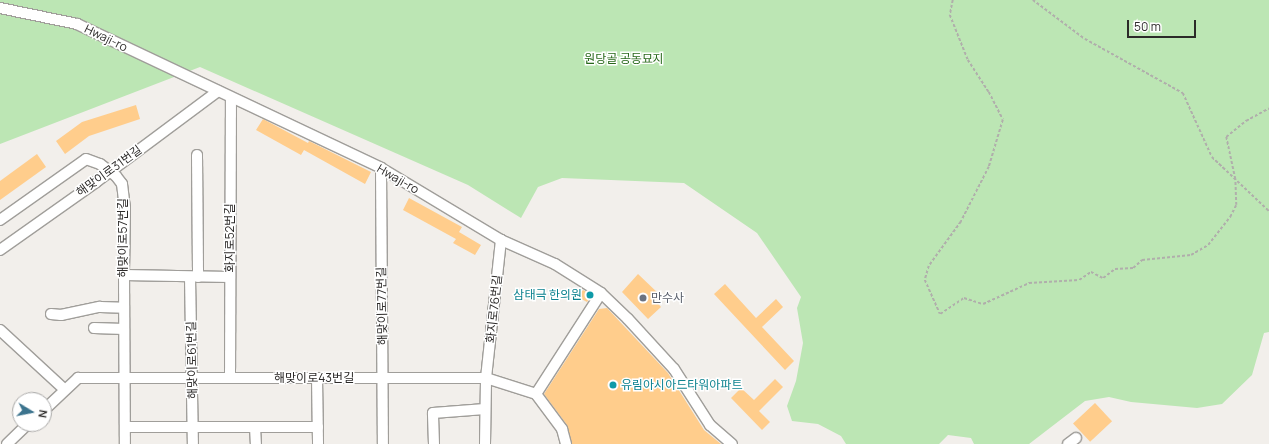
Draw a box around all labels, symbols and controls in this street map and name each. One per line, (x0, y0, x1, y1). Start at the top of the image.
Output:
scale bar (1129, 12, 1198, 38)
text: 50 m (1134, 18, 1161, 35)
street label: Hwaji-ro (82, 21, 130, 55)
park label: 원당골 공동묘지 (584, 52, 664, 66)
street label: 해맞이로31번길 (73, 142, 145, 200)
street label: Hwaji-ro (375, 161, 421, 197)
street label: 해맞이로57번길 (116, 198, 130, 278)
street label: 화지로52번길 (223, 204, 237, 272)
street label: 해맞이로77번길 (374, 267, 390, 345)
street label: 화지로76번길 (483, 274, 505, 344)
place label: 삼태극 한의원 (513, 288, 582, 302)
marker: 삼태극 한의원 (585, 290, 595, 300)
place label: 만수사 (651, 291, 684, 305)
marker: 만수사 (638, 293, 648, 303)
street label: 해맞이로61번길 (184, 321, 200, 399)
street label: 해맞이로43번길 (274, 371, 354, 385)
place label: 유림아시아드타워아파트 (621, 378, 742, 392)
marker: 유림아시아드타워아파트 (608, 380, 618, 390)
north arrow (12, 392, 52, 432)
text: N (35, 409, 51, 419)

